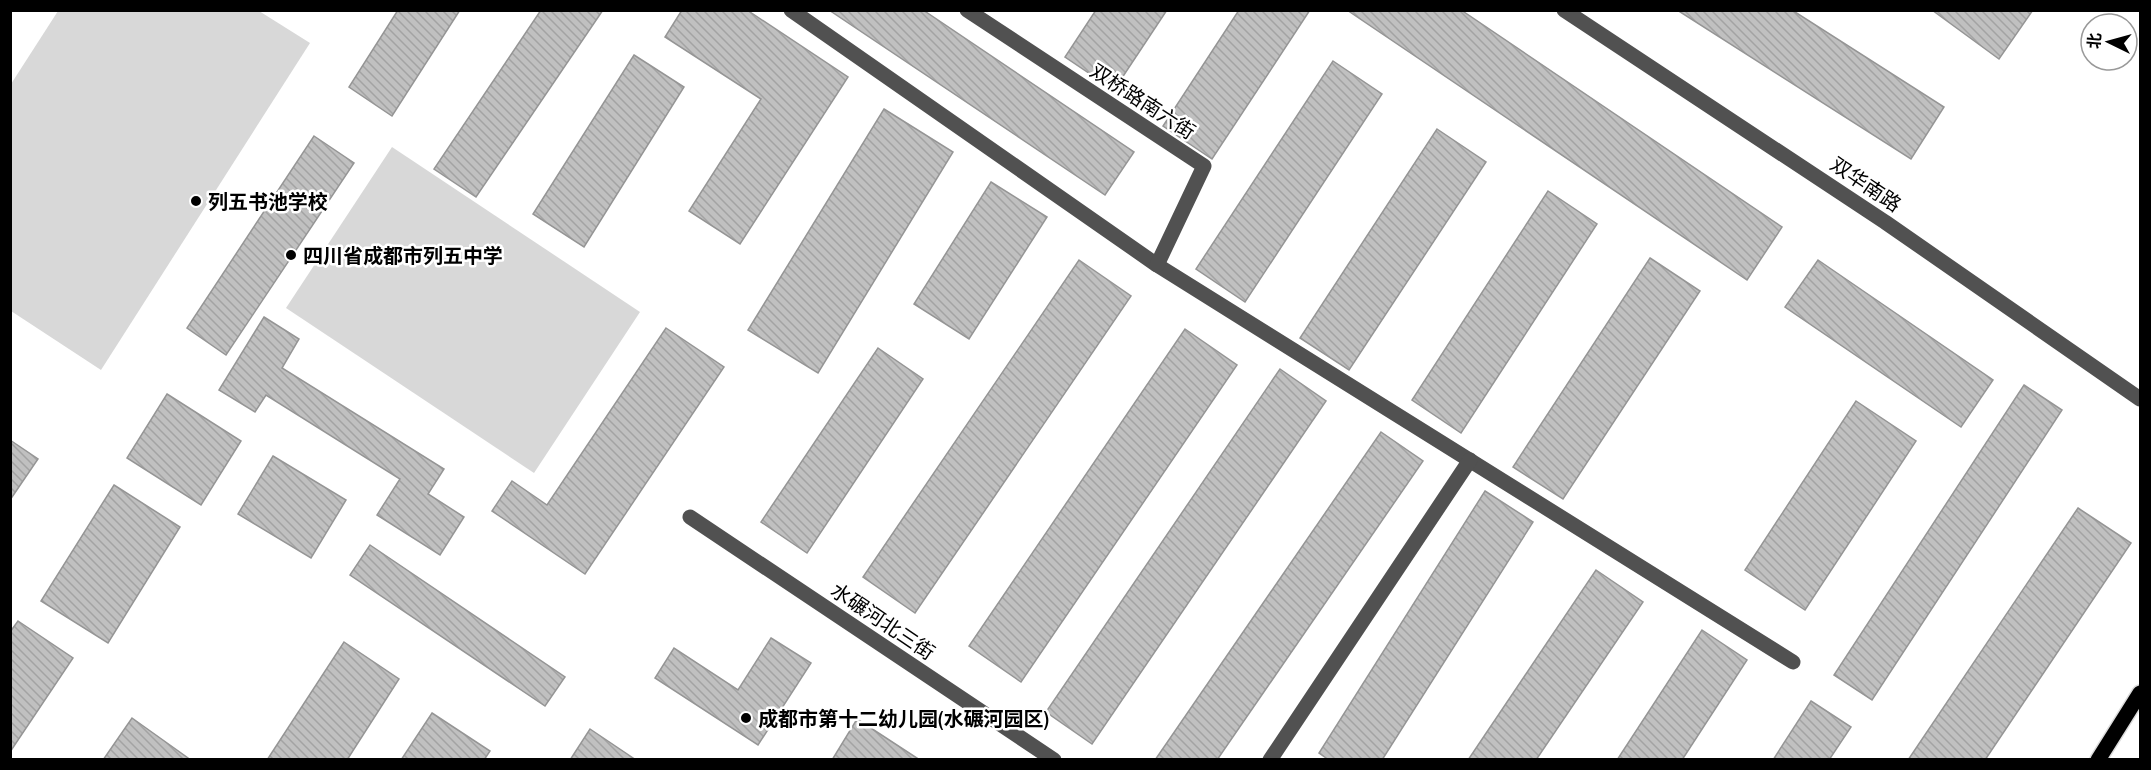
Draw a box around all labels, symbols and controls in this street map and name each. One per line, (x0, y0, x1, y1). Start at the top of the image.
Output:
north arrow (2079, 12, 2139, 72)
text: 北 (2082, 32, 2106, 50)
street label: 双桥路南六街 (1085, 57, 1201, 145)
street label: 双华南路 (1825, 150, 1907, 218)
place label: 列五书池学校 (208, 188, 328, 215)
marker: 列五书池学校 (189, 194, 203, 208)
place label: 四川省成都市列五中学 (303, 242, 503, 269)
marker: 四川省成都市列五中学 (284, 248, 298, 262)
street label: 水碾河北三街 (826, 576, 940, 666)
place label: 成都市第十二幼儿园(水碾河园区) (758, 705, 1049, 732)
marker: 成都市第十二幼儿园(水碾河园区) (739, 711, 753, 725)

